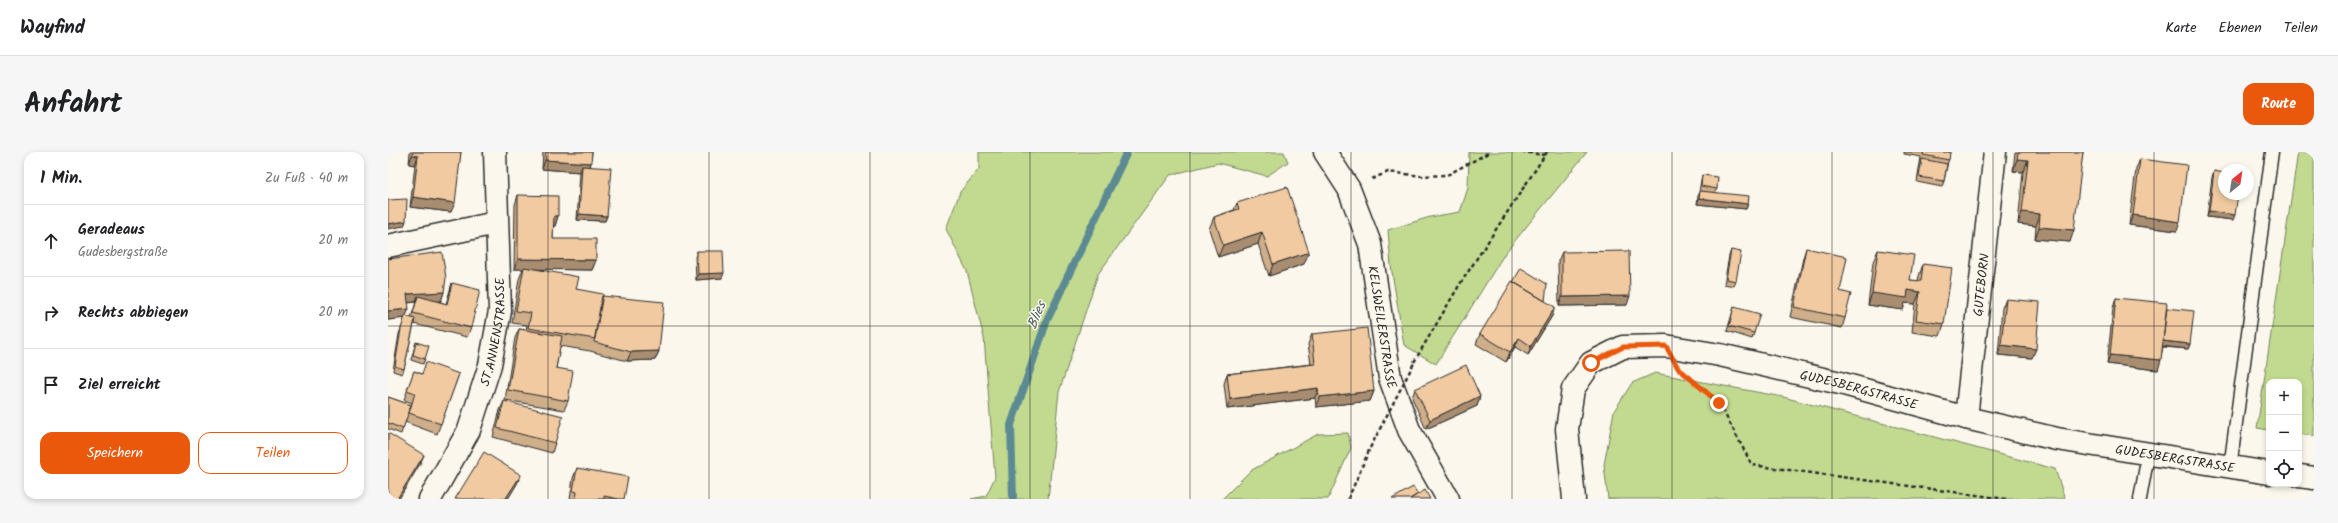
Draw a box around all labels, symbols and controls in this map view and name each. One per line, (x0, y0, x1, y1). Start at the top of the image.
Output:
text: Wayfind (20, 13, 85, 43)
text: Karte (2165, 17, 2197, 39)
text: Ebenen (2219, 17, 2262, 39)
text: Teilen (2284, 17, 2318, 39)
text: Anfahrt (24, 82, 122, 127)
button: Route (2243, 83, 2314, 125)
north arrow (2218, 164, 2254, 200)
text: 1 Min. (40, 165, 82, 192)
text: Zu Fuß · 40 m (265, 168, 348, 189)
text: Geradeaus (78, 218, 145, 242)
icon: ahead (40, 230, 62, 252)
text: 20 m (318, 230, 348, 251)
text: Gudesbergstraße (78, 242, 168, 263)
street label: GUTEBORN (1968, 252, 1996, 317)
street label: KELSWEILERSTRASSE (1361, 264, 1402, 392)
street label: ST.ANNENSTRASSE (475, 277, 512, 389)
water label: Blies (1021, 296, 1053, 332)
text: Rechts abbiegen (78, 301, 188, 325)
icon: right (40, 302, 62, 324)
text: 20 m (318, 302, 348, 323)
route start (1582, 354, 1600, 372)
street label: GUDESBERGSTRASSE (1798, 365, 1920, 416)
text: Ziel erreicht (78, 373, 161, 397)
icon: arrive (40, 374, 62, 396)
map controls (2266, 379, 2302, 487)
button: + (2266, 379, 2302, 415)
route end (1710, 394, 1728, 412)
button: − (2266, 415, 2302, 451)
button: Speichern (40, 432, 190, 474)
button: Teilen (198, 432, 348, 474)
street label: GUDESBERGSTRASSE (2114, 439, 2237, 479)
button: locate (2266, 451, 2302, 487)

